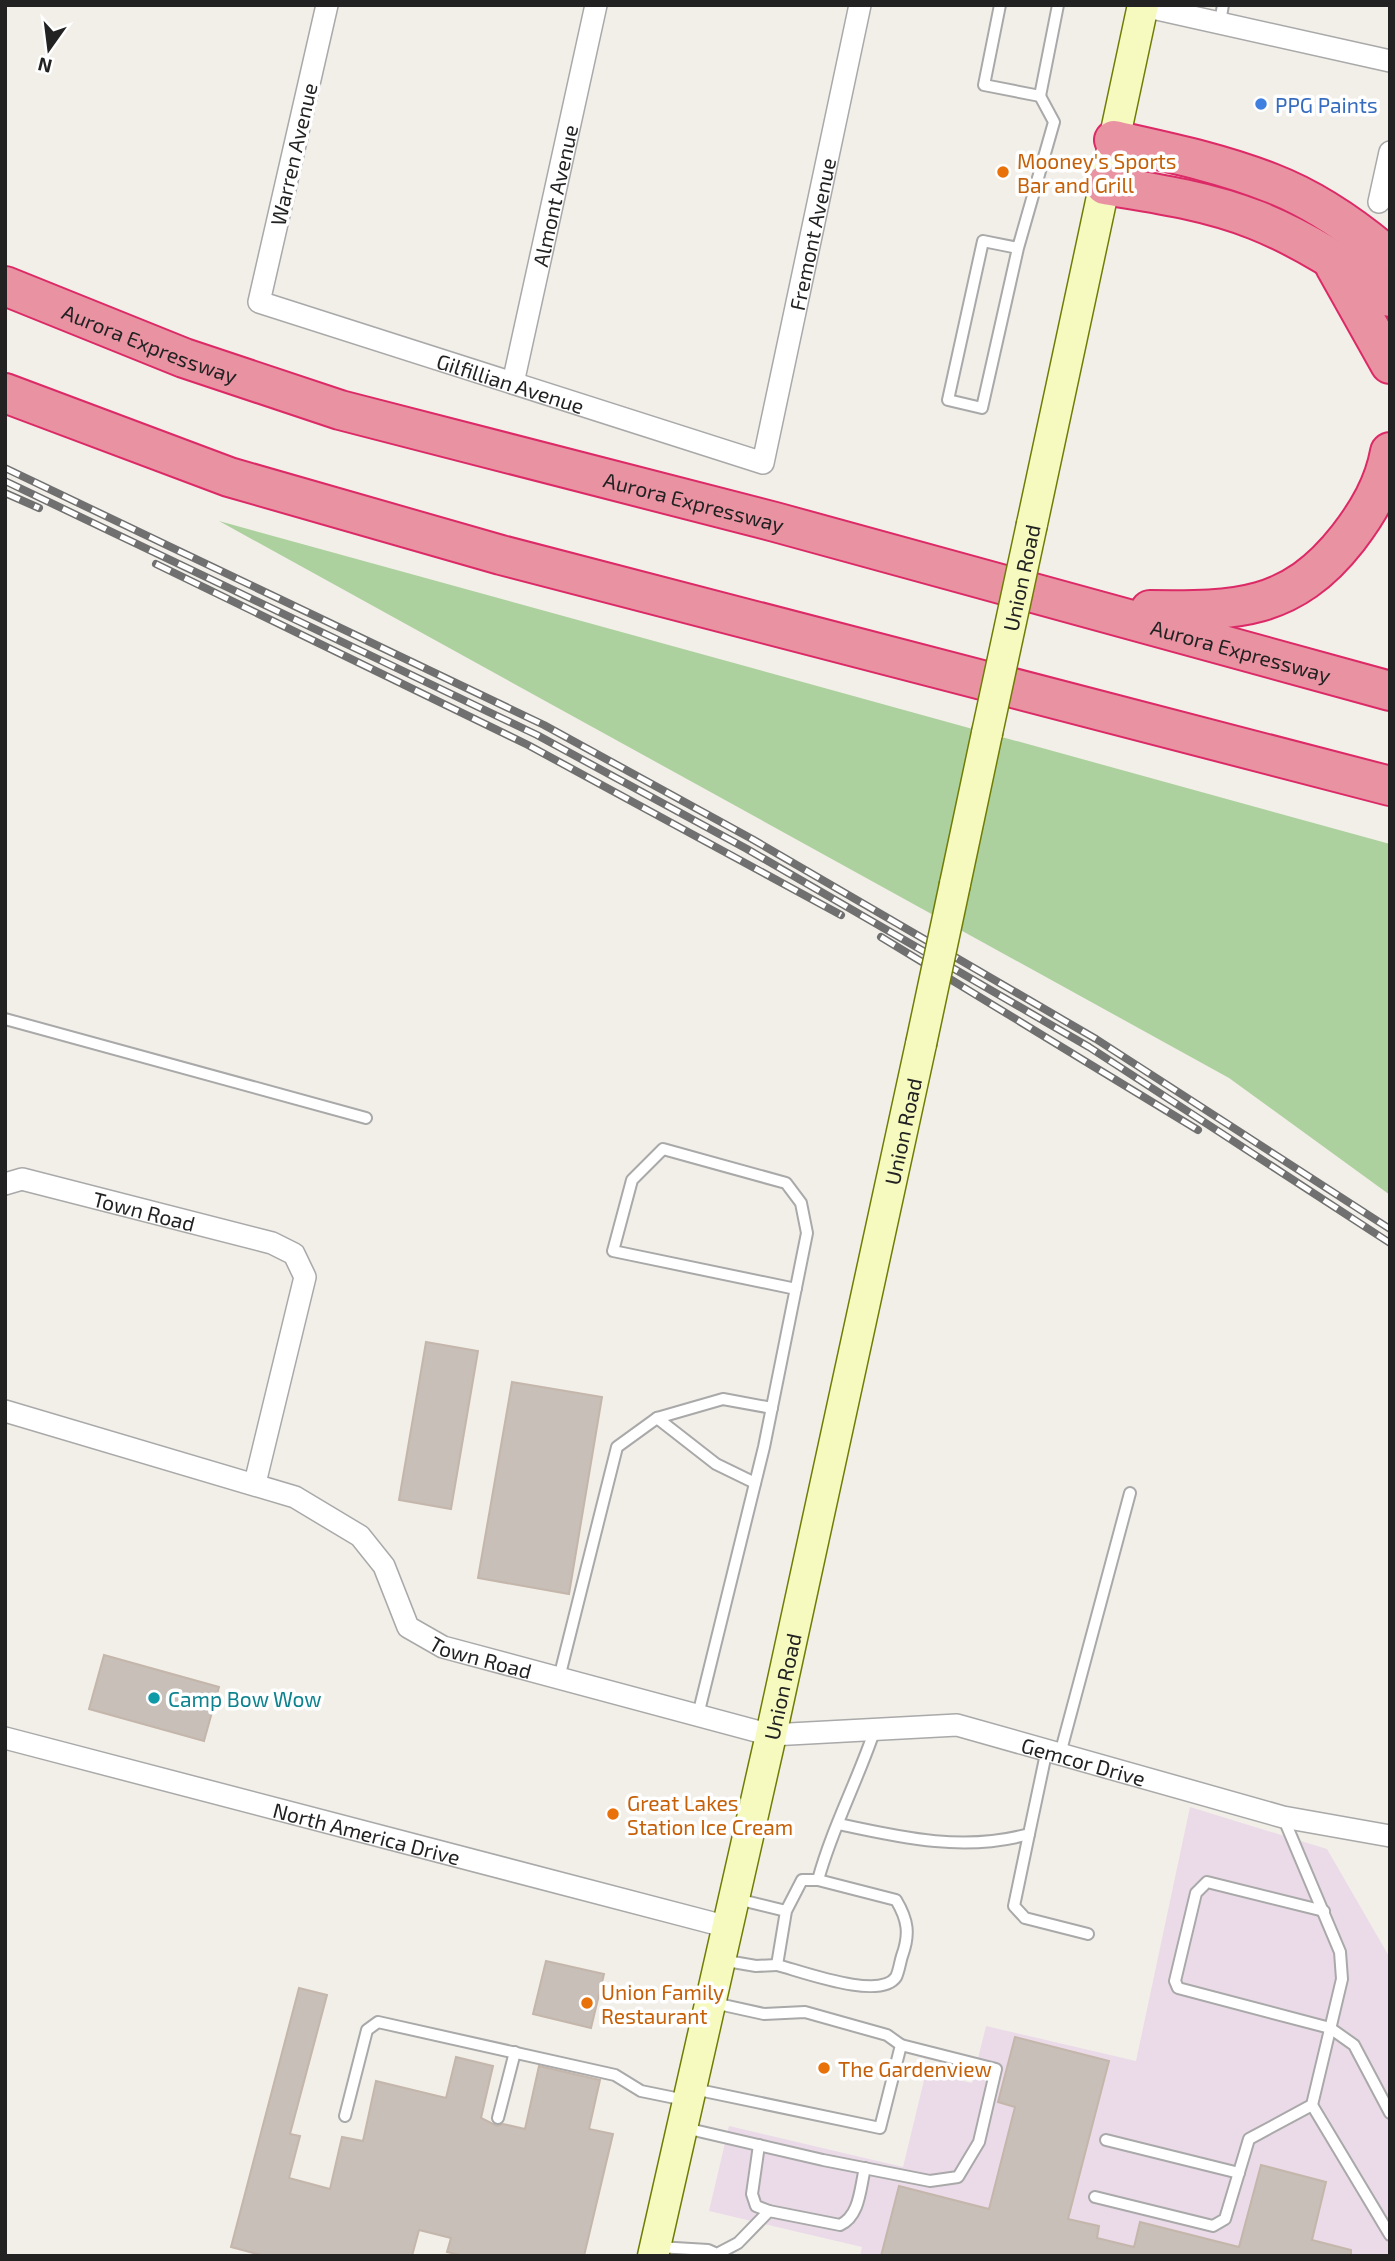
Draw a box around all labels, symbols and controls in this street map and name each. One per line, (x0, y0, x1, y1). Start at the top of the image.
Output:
north arrow (14, 14, 84, 84)
text: N (35, 53, 54, 79)
street label: Warren Avenue (264, 80, 322, 228)
place label: PPG Paints (1275, 92, 1378, 117)
marker: PPG Paints (1253, 96, 1269, 112)
street label: Almont Avenue (526, 122, 582, 269)
place label: Mooney's Sports Bar and Grill (1017, 148, 1177, 197)
street label: Fremont Avenue (783, 155, 840, 313)
marker: Mooney's Sports Bar and Grill (995, 164, 1011, 180)
street label: Aurora Expressway (59, 298, 241, 388)
street label: Gilfillian Avenue (434, 347, 588, 418)
street label: Aurora Expressway (601, 466, 787, 536)
street label: Union Road (997, 522, 1044, 633)
street label: Aurora Expressway (1148, 613, 1334, 687)
street label: Union Road (878, 1076, 926, 1187)
street label: Town Road (91, 1185, 198, 1235)
street label: Town Road (426, 1630, 535, 1683)
street label: Union Road (758, 1631, 805, 1742)
place label: Camp Bow Wow (168, 1686, 322, 1711)
marker: Camp Bow Wow (146, 1690, 162, 1706)
street label: Gemcor Drive (1019, 1731, 1148, 1790)
place label: Great Lakes Station Ice Cream (627, 1790, 793, 1839)
street label: North America Drive (271, 1796, 463, 1869)
marker: Great Lakes Station Ice Cream (605, 1806, 621, 1822)
place label: Union Family Restaurant (601, 1979, 724, 2028)
marker: Union Family Restaurant (579, 1995, 595, 2011)
place label: The Gardenview (838, 2056, 992, 2081)
marker: The Gardenview (816, 2060, 832, 2076)

